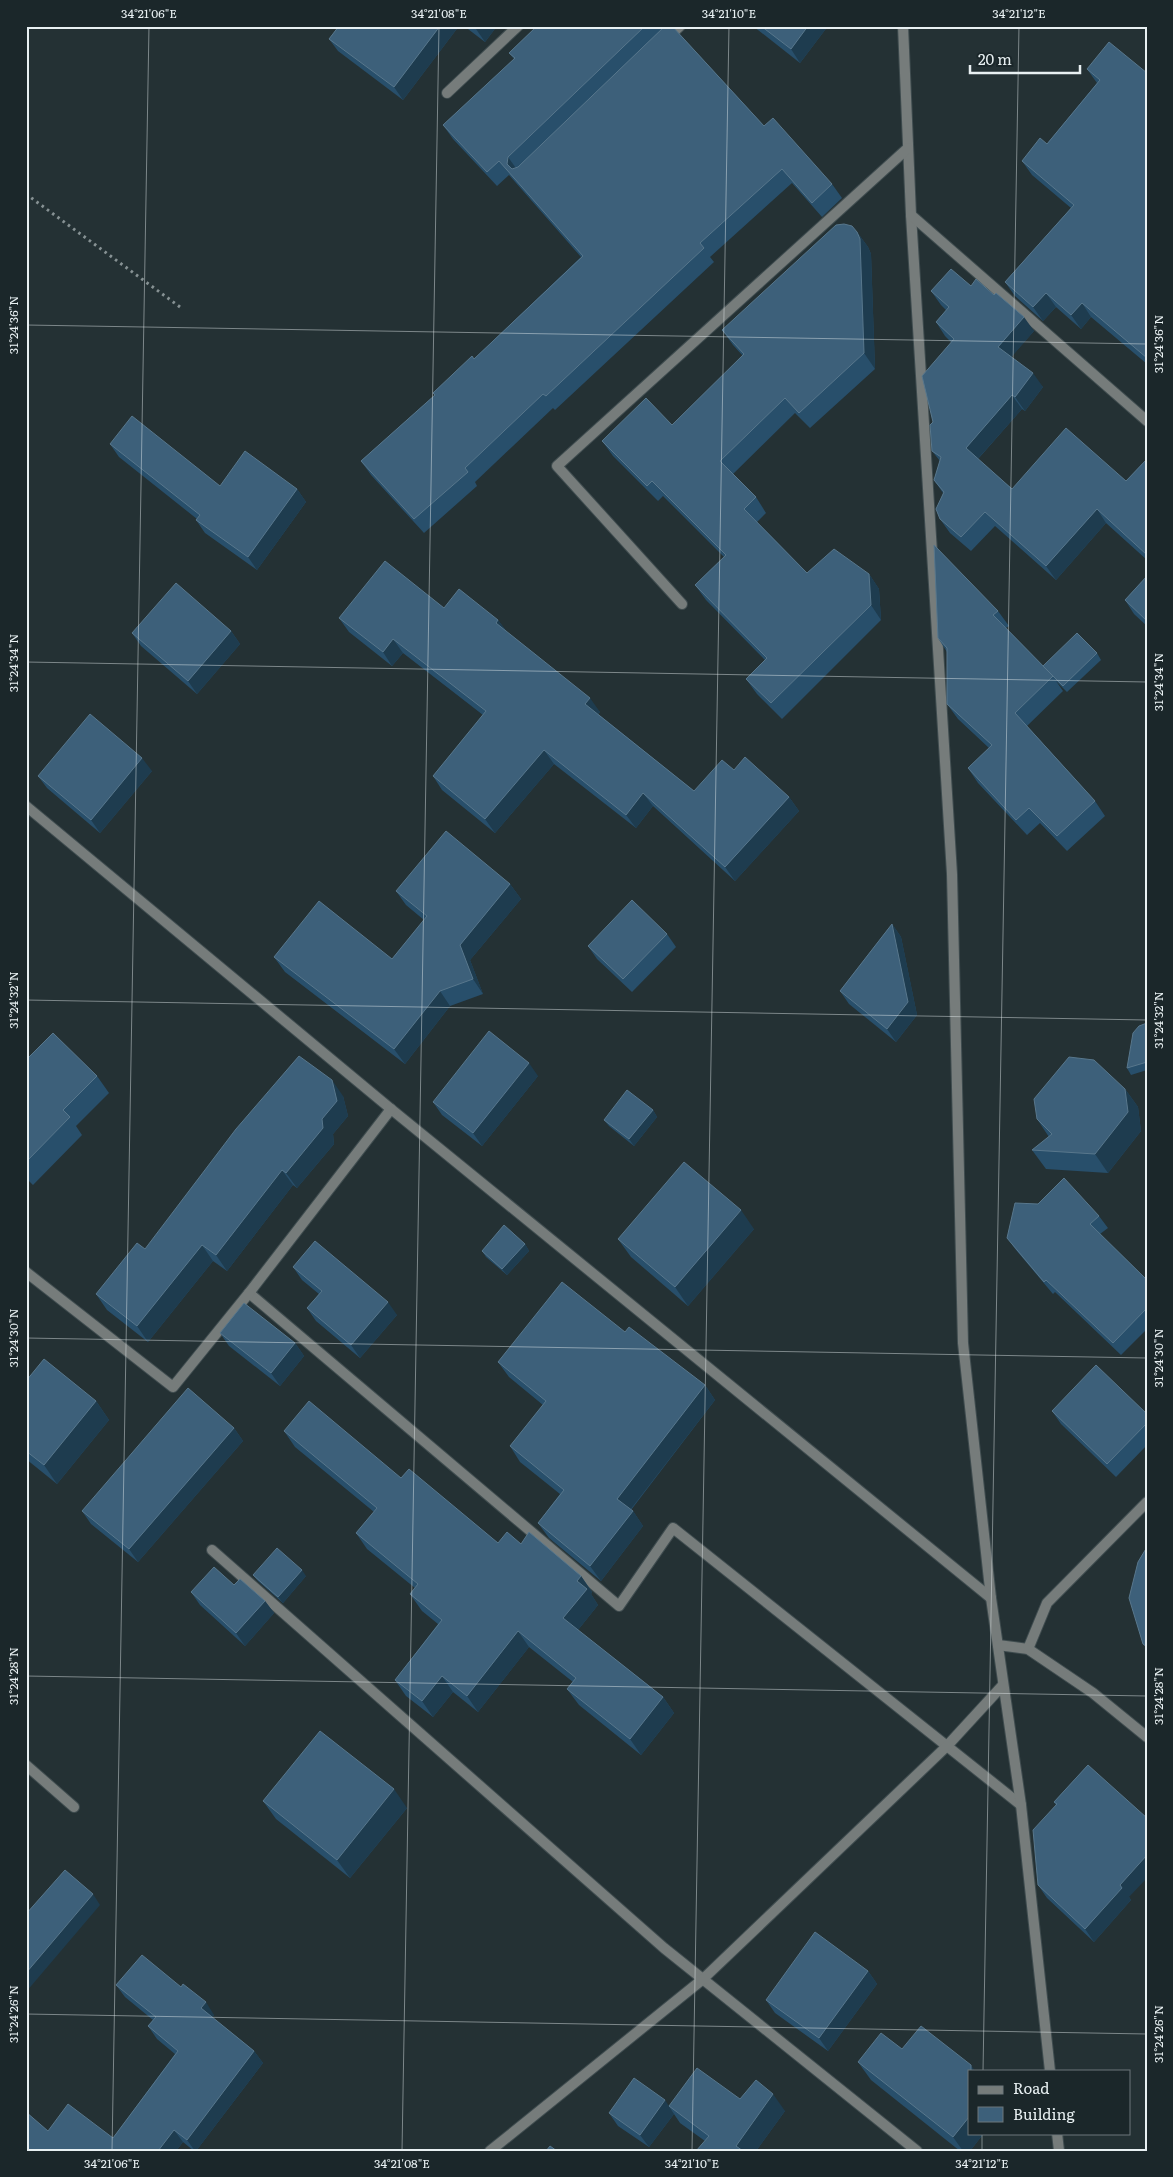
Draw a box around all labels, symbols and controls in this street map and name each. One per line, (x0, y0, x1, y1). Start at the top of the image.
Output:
text: 34°21'06"E (121, 4, 177, 22)
text: 34°21'08"E (411, 4, 467, 22)
text: 34°21'10"E (702, 4, 756, 22)
text: 34°21'12"E (992, 4, 1046, 22)
scale bar (970, 42, 1080, 74)
text: 20 m (978, 47, 1012, 70)
text: 31°24'36"N (4, 296, 22, 354)
text: 31°24'36"N (1149, 315, 1167, 373)
text: 31°24'34"N (4, 634, 22, 692)
text: 31°24'34"N (1149, 653, 1167, 711)
text: 31°24'32"N (4, 971, 22, 1029)
text: 31°24'32"N (1149, 991, 1167, 1049)
text: 31°24'30"N (4, 1309, 22, 1367)
text: 31°24'30"N (1149, 1329, 1167, 1387)
text: 31°24'28"N (4, 1647, 22, 1705)
text: 31°24'28"N (1149, 1667, 1167, 1725)
text: 31°24'26"N (4, 1985, 22, 2043)
text: 31°24'26"N (1149, 2005, 1167, 2063)
legend (968, 2070, 1130, 2134)
text: Road (1013, 2076, 1049, 2099)
text: Building (1013, 2102, 1075, 2125)
text: 34°21'06"E (84, 2154, 140, 2172)
text: 34°21'08"E (374, 2154, 430, 2172)
text: 34°21'10"E (665, 2154, 719, 2172)
text: 34°21'12"E (955, 2154, 1009, 2172)

